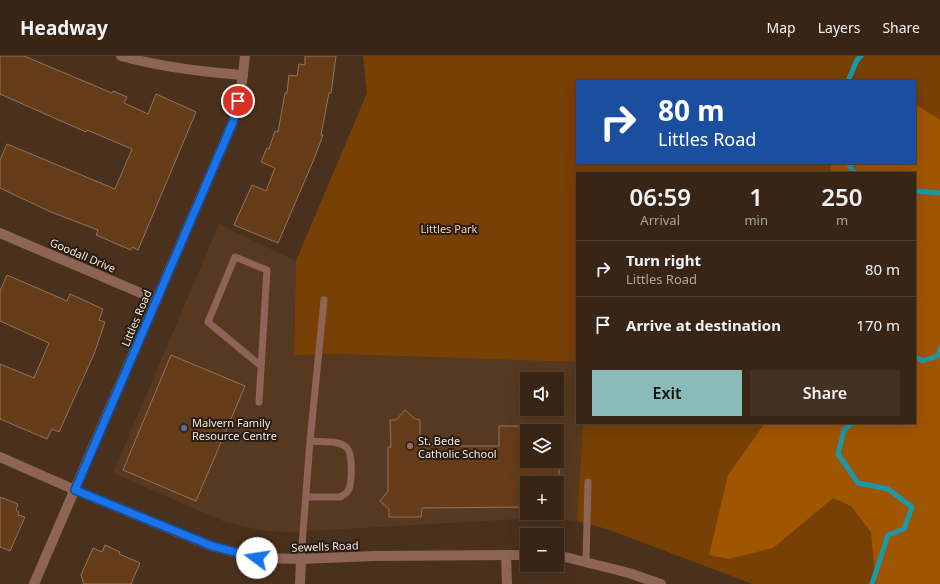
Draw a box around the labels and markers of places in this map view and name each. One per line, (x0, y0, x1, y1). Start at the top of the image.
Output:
pin (221, 84, 255, 118)
place label: Malvern Family Resource Centre (192, 415, 277, 443)
marker: Malvern Family Resource Centre (179, 423, 189, 433)
place label: St. Bede Catholic School (418, 433, 497, 461)
marker: St. Bede Catholic School (405, 441, 415, 451)

